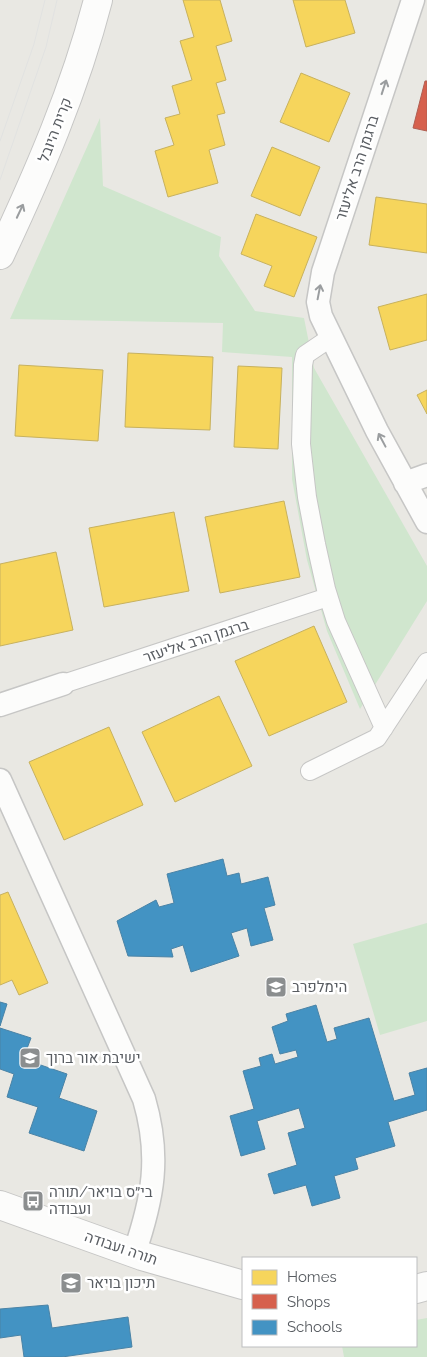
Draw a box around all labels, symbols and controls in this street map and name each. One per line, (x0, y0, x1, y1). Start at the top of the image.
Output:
one-way arrow (379, 80, 389, 96)
street label: קרית היובל (34, 95, 76, 165)
street label: ברגמן הרב אליעזר (331, 113, 383, 223)
one-way arrow (16, 204, 26, 219)
one-way arrow (315, 285, 325, 301)
one-way arrow (377, 433, 386, 448)
street label: ברגמן הרב אליעזר (141, 615, 251, 667)
school or university icon: הימלפרב (264, 975, 288, 999)
place label: הימלפרב (292, 978, 347, 996)
school or university icon: ישיבת אור ברוך (18, 1046, 42, 1070)
place label: ישיבת אור ברוך (46, 1049, 140, 1067)
place label: בי״ס בויאר/תורה ועבודה (49, 1183, 153, 1218)
bus stop icon: בי״ס בויאר/תורה ועבודה (21, 1189, 45, 1213)
street label: תורה ועבודה (82, 1227, 160, 1269)
legend (242, 1257, 417, 1347)
text: Homes (287, 1268, 337, 1286)
school or university icon: תיכון בויאר (59, 1271, 83, 1295)
place label: תיכון בויאר (87, 1274, 155, 1292)
text: Shops (287, 1293, 330, 1311)
text: Schools (287, 1318, 342, 1336)

